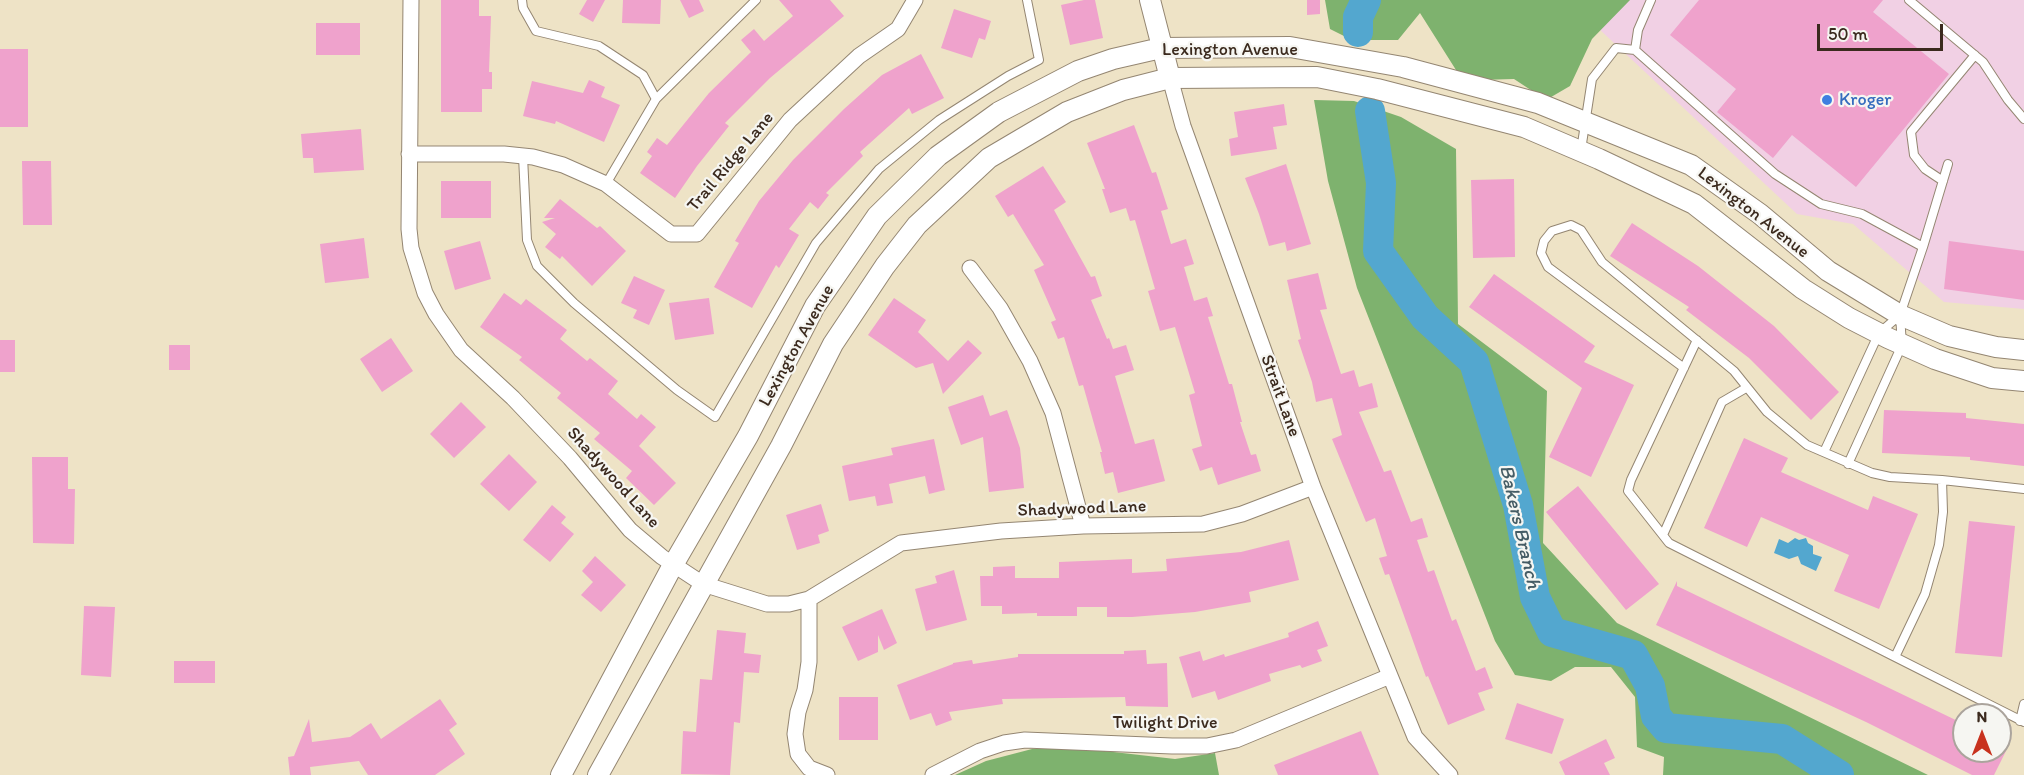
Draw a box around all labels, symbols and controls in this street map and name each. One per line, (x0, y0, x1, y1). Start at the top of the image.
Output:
scale bar (1820, 12, 1946, 50)
text: 50 m (1828, 23, 1868, 45)
street label: Lexington Avenue (1162, 39, 1298, 61)
place label: Kroger (1839, 89, 1892, 111)
marker: Kroger (1820, 93, 1834, 107)
street label: Trail Ridge Lane (683, 108, 779, 216)
street label: Lexington Avenue (1693, 163, 1813, 263)
street label: Lexington Avenue (755, 281, 839, 411)
street label: Strait Lane (1255, 352, 1305, 440)
street label: Shadywood Lane (562, 423, 664, 533)
water label: Bakers Branch (1493, 463, 1545, 591)
street label: Shadywood Lane (1017, 496, 1147, 522)
north arrow (1952, 703, 2012, 763)
text: N (1977, 707, 1987, 726)
street label: Twilight Drive (1112, 712, 1218, 734)

